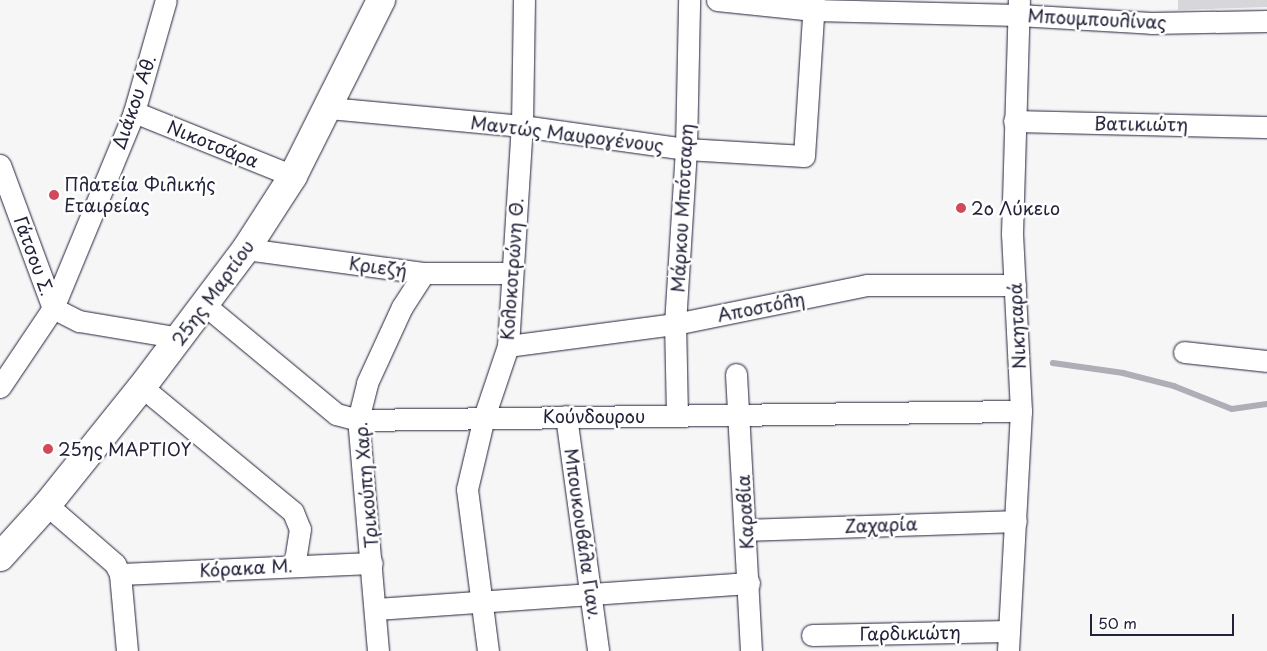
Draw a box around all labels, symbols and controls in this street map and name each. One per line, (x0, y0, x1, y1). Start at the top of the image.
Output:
street label: Μπουμπουλίνας (1027, 5, 1167, 33)
street label: Διάκου Αθ. (108, 52, 160, 152)
street label: Μαντώς Μαυρογένους (469, 111, 665, 157)
street label: Βατικιώτη (1094, 112, 1188, 136)
street label: Νικοτσάρα (164, 116, 262, 172)
street label: Μάρκου Μπότσαρη (667, 122, 697, 294)
place label: Πλατεία Φιλικής Εταιρείας (64, 174, 215, 216)
marker: Πλατεία Φιλικής Εταιρείας (48, 189, 60, 201)
street label: Κολοκοτρώνη Θ. (496, 197, 528, 341)
place label: 2ο Λύκειο (971, 197, 1061, 219)
marker: 2ο Λύκειο (955, 202, 967, 214)
street label: Γάτσου Σ. (10, 214, 58, 298)
street label: 25ης Μαρτίου (167, 236, 259, 350)
street label: Κριεζή (348, 252, 408, 282)
street label: Νικηταρά (1004, 282, 1030, 370)
street label: Αποστόλη (715, 288, 807, 326)
street label: Κούνδουρου (543, 405, 645, 427)
street label: Τρικούπη Χαρ. (350, 421, 382, 549)
place label: 25ης ΜΑΡΤΙΟΥ (58, 438, 192, 460)
marker: 25ης ΜΑΡΤΙΟΥ (42, 443, 54, 455)
street label: Μπουκουβάλα Γιαν. (560, 447, 606, 621)
street label: Καραβία (732, 474, 758, 550)
street label: Ζαχαρία (844, 513, 918, 537)
street label: Κόρακα Μ. (199, 555, 293, 581)
scale bar (1092, 604, 1236, 636)
text: 50 m (1098, 611, 1137, 634)
street label: Γαρδικιώτη (859, 621, 961, 645)

